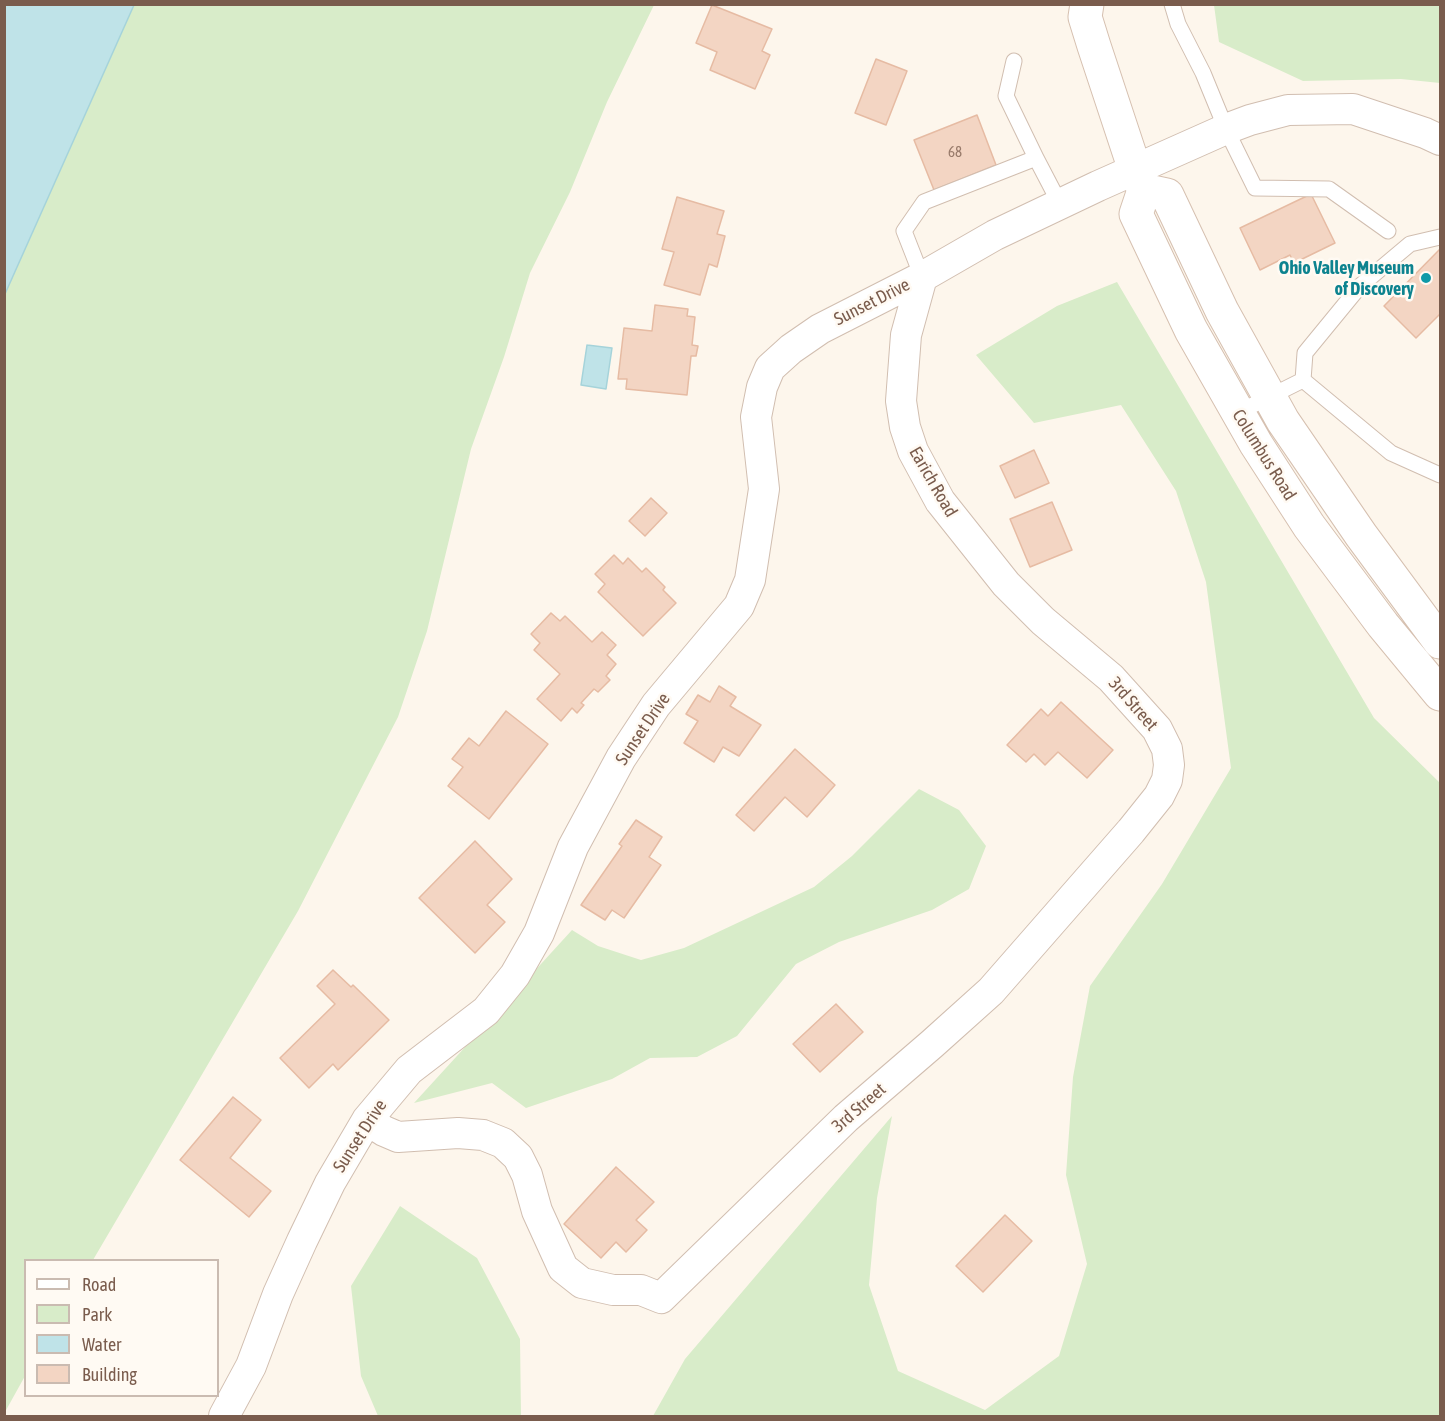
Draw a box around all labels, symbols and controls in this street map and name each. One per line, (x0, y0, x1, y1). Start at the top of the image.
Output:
house number: 68 (948, 143, 962, 161)
place label: Ohio Valley Museum of Discovery (1279, 257, 1414, 300)
marker: Ohio Valley Museum of Discovery (1419, 271, 1433, 285)
street label: Sunset Drive (831, 274, 913, 330)
street label: Columbus Road (1227, 405, 1301, 505)
street label: Earich Road (904, 443, 962, 521)
street label: 3rd Street (1104, 673, 1162, 735)
street label: Sunset Drive (611, 689, 675, 769)
street label: 3rd Street (828, 1079, 890, 1137)
street label: Sunset Drive (329, 1096, 391, 1176)
legend (24, 1259, 219, 1397)
text: Road (82, 1274, 116, 1295)
text: Park (82, 1304, 112, 1325)
text: Water (82, 1334, 121, 1355)
text: Building (82, 1364, 137, 1385)

